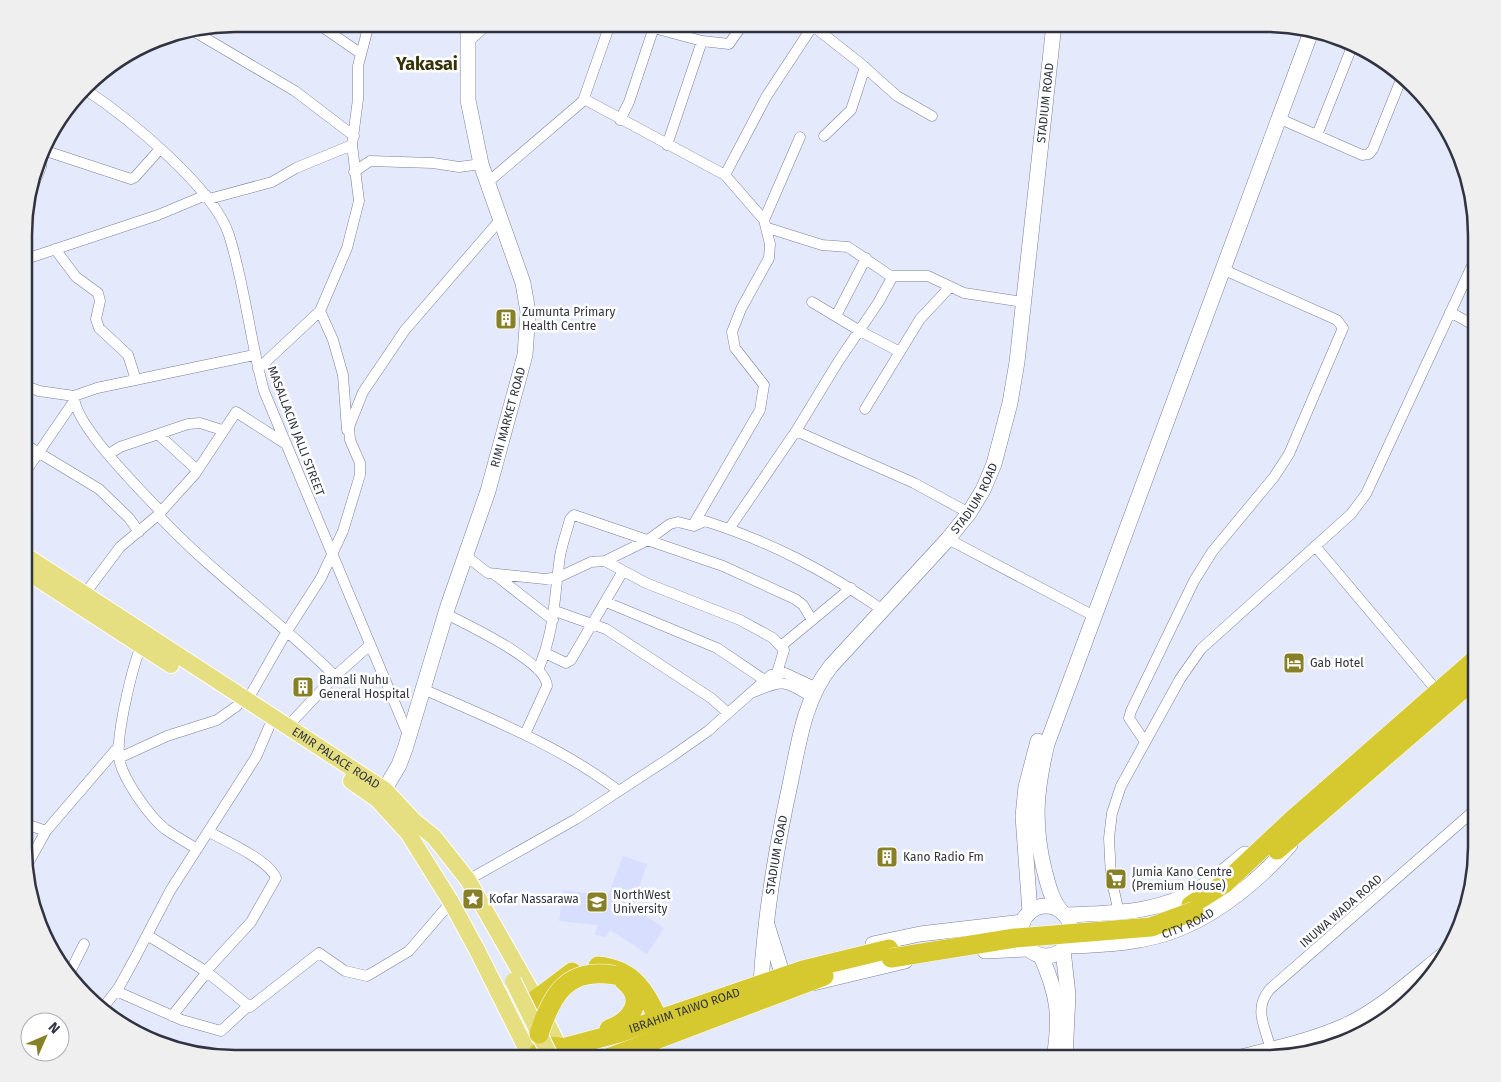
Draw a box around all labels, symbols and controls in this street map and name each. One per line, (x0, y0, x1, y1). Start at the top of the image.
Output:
district label: Yakasai (395, 53, 458, 75)
street label: STADIUM ROAD (1034, 62, 1057, 144)
place label: Zumunta Primary Health Centre (522, 305, 615, 333)
building icon: Zumunta Primary Health Centre (494, 307, 518, 331)
street label: MASALLACIN JALLI STREET (265, 364, 328, 499)
street label: RIMI MARKET ROAD (488, 365, 528, 469)
street label: STADIUM ROAD (948, 461, 1001, 537)
hotel icon: Gab Hotel (1282, 651, 1306, 675)
place label: Gab Hotel (1310, 656, 1364, 670)
place label: Bamali Nuhu General Hospital (319, 673, 410, 701)
building icon: Bamali Nuhu General Hospital (291, 675, 315, 699)
street label: EMIR PALACE ROAD (289, 724, 383, 792)
street label: STADIUM ROAD (763, 814, 790, 896)
building icon: Kano Radio Fm (875, 845, 899, 869)
place label: Kano Radio Fm (903, 850, 984, 864)
place label: Jumia Kano Centre (Premium House) (1132, 865, 1232, 893)
supermarket icon: Jumia Kano Centre (Premium House) (1104, 867, 1128, 891)
street label: INUWA WADA ROAD (1297, 871, 1385, 950)
place icon: Kofar Nassarawa (461, 887, 485, 911)
place label: NorthWest University (613, 888, 671, 916)
school or university icon: NorthWest University (585, 890, 609, 914)
place label: Kofar Nassarawa (489, 892, 579, 906)
street label: CITY ROAD (1160, 905, 1217, 941)
street label: IBRAHIM TAIWO ROAD (627, 985, 742, 1036)
north arrow (20, 1012, 70, 1062)
text: N (45, 1019, 63, 1037)

